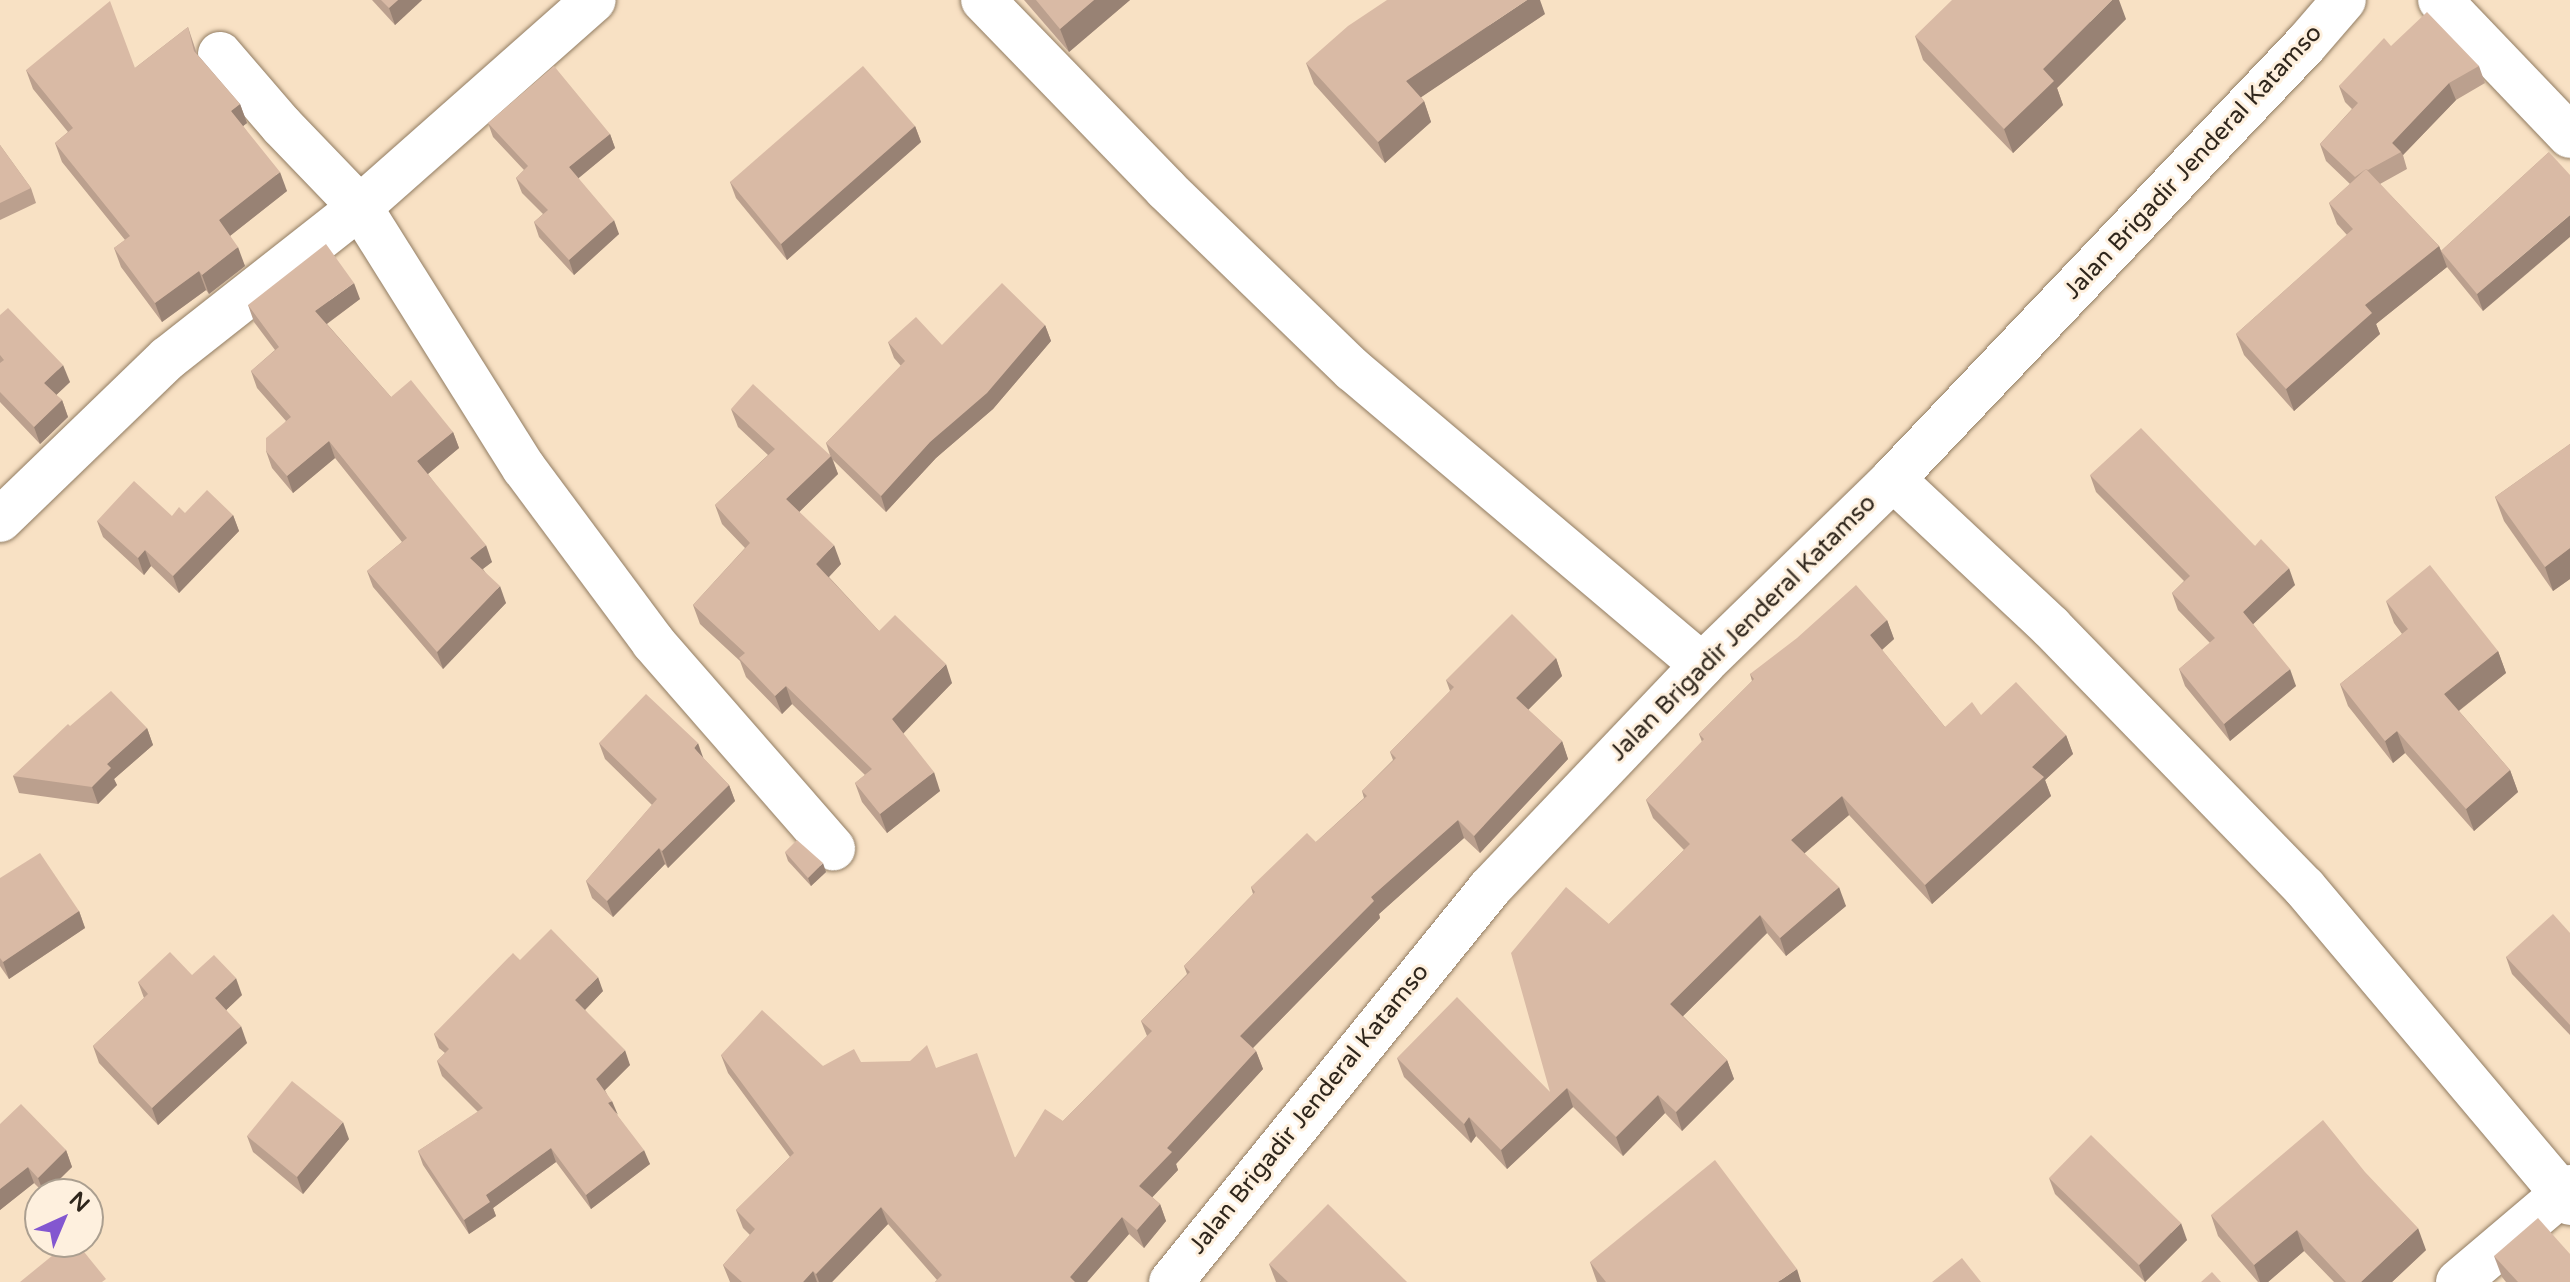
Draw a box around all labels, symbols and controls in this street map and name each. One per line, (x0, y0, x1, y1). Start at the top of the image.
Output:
street label: Jalan Brigadir Jenderal Katamso (2058, 19, 2328, 305)
street label: Jalan Brigadir Jenderal Katamso (1604, 489, 1882, 767)
street label: Jalan Brigadir Jenderal Katamso (1183, 958, 1435, 1260)
north arrow (24, 1178, 104, 1258)
text: N (64, 1187, 95, 1218)

